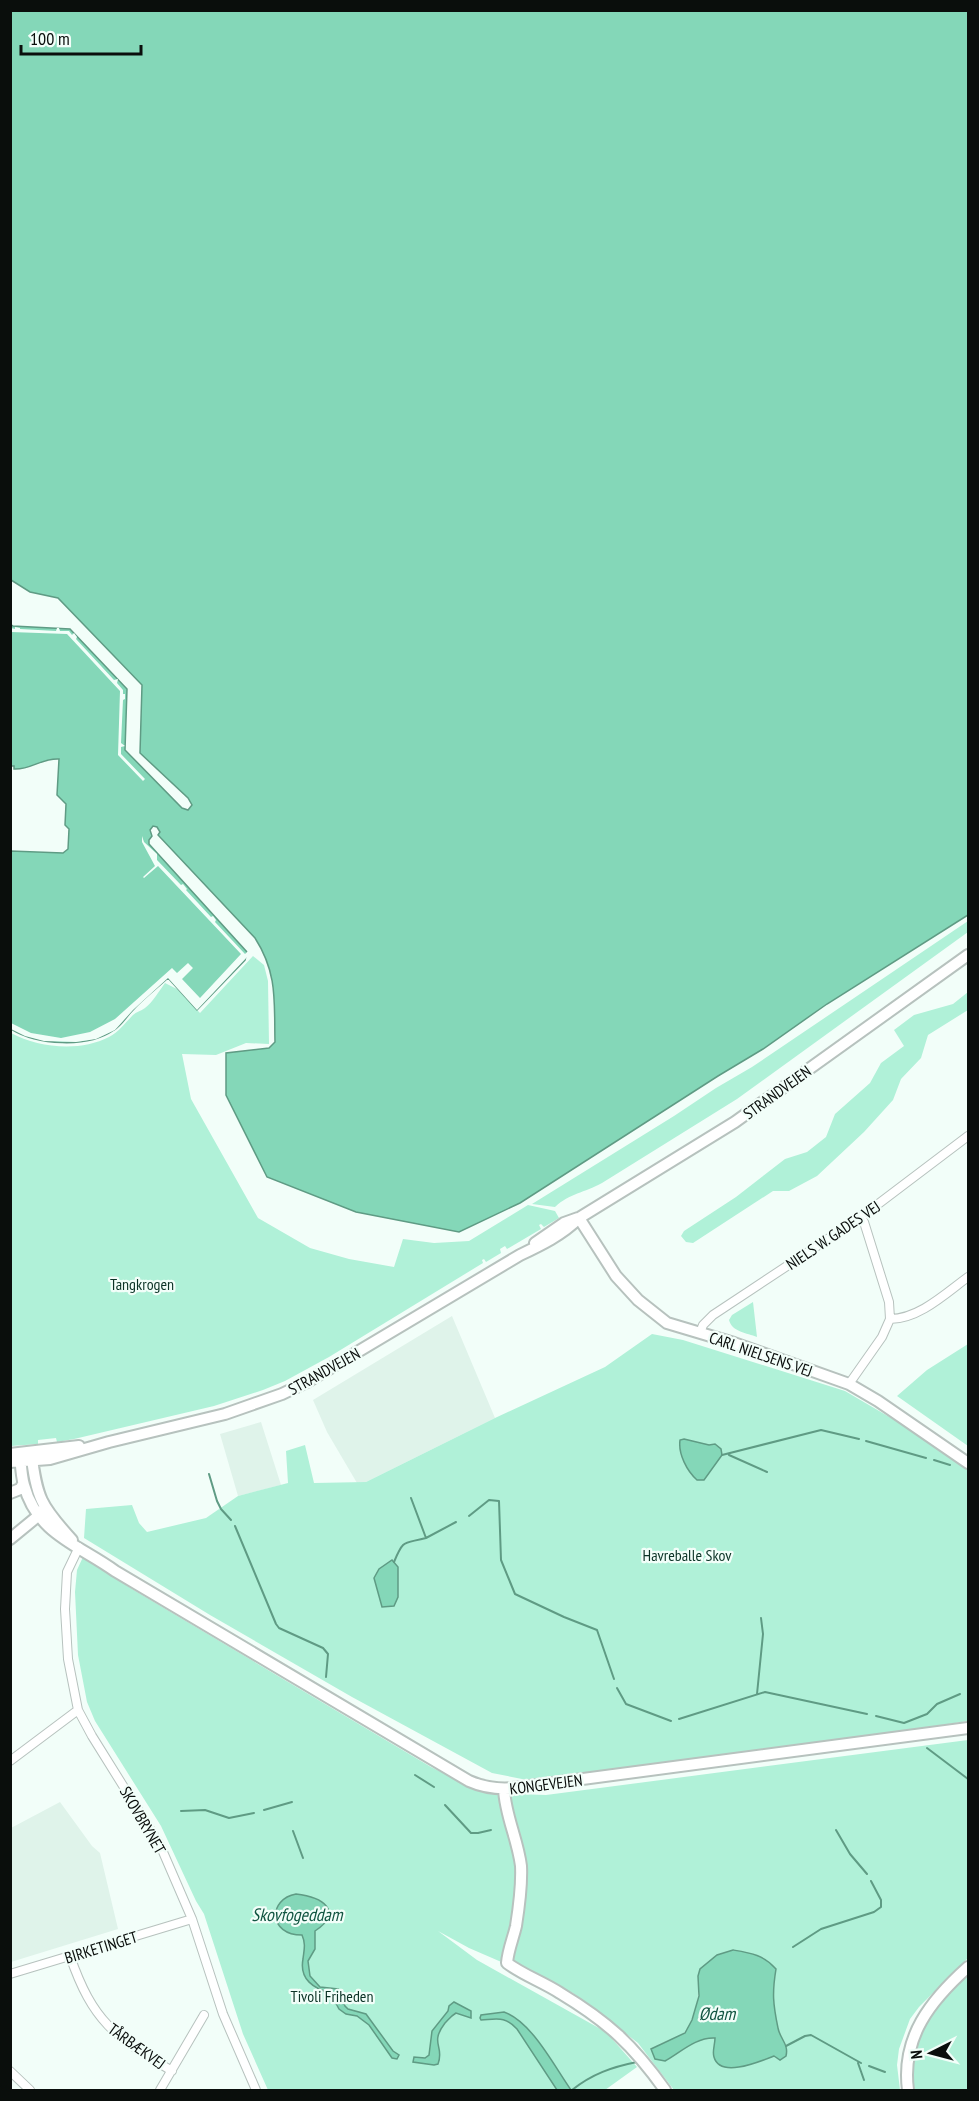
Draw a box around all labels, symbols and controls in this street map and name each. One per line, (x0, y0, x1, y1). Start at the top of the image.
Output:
scale bar (21, 18, 141, 56)
text: 100 m (30, 27, 70, 50)
street label: STRANDVEJEN (739, 1061, 815, 1123)
street label: NIELS W. GADES VEJ (782, 1196, 884, 1274)
park label: Tangkrogen (110, 1274, 174, 1294)
street label: CARL NIELSENS VEJ (707, 1327, 815, 1381)
street label: STRANDVEJEN (285, 1343, 363, 1399)
park label: Havreballe Skov (643, 1545, 732, 1565)
street label: KONGEVEJEN (508, 1770, 584, 1798)
street label: SKOVBRYNET (116, 1783, 170, 1857)
water label: Skovfogeddam (251, 1903, 344, 1926)
street label: BIRKETINGET (62, 1926, 140, 1968)
park label: Tivoli Friheden (290, 1986, 374, 2006)
water label: Ødam (699, 2002, 737, 2025)
street label: TÅRBÆKVEJ (104, 2019, 170, 2073)
north arrow (901, 2023, 961, 2083)
text: N (906, 2049, 926, 2060)

